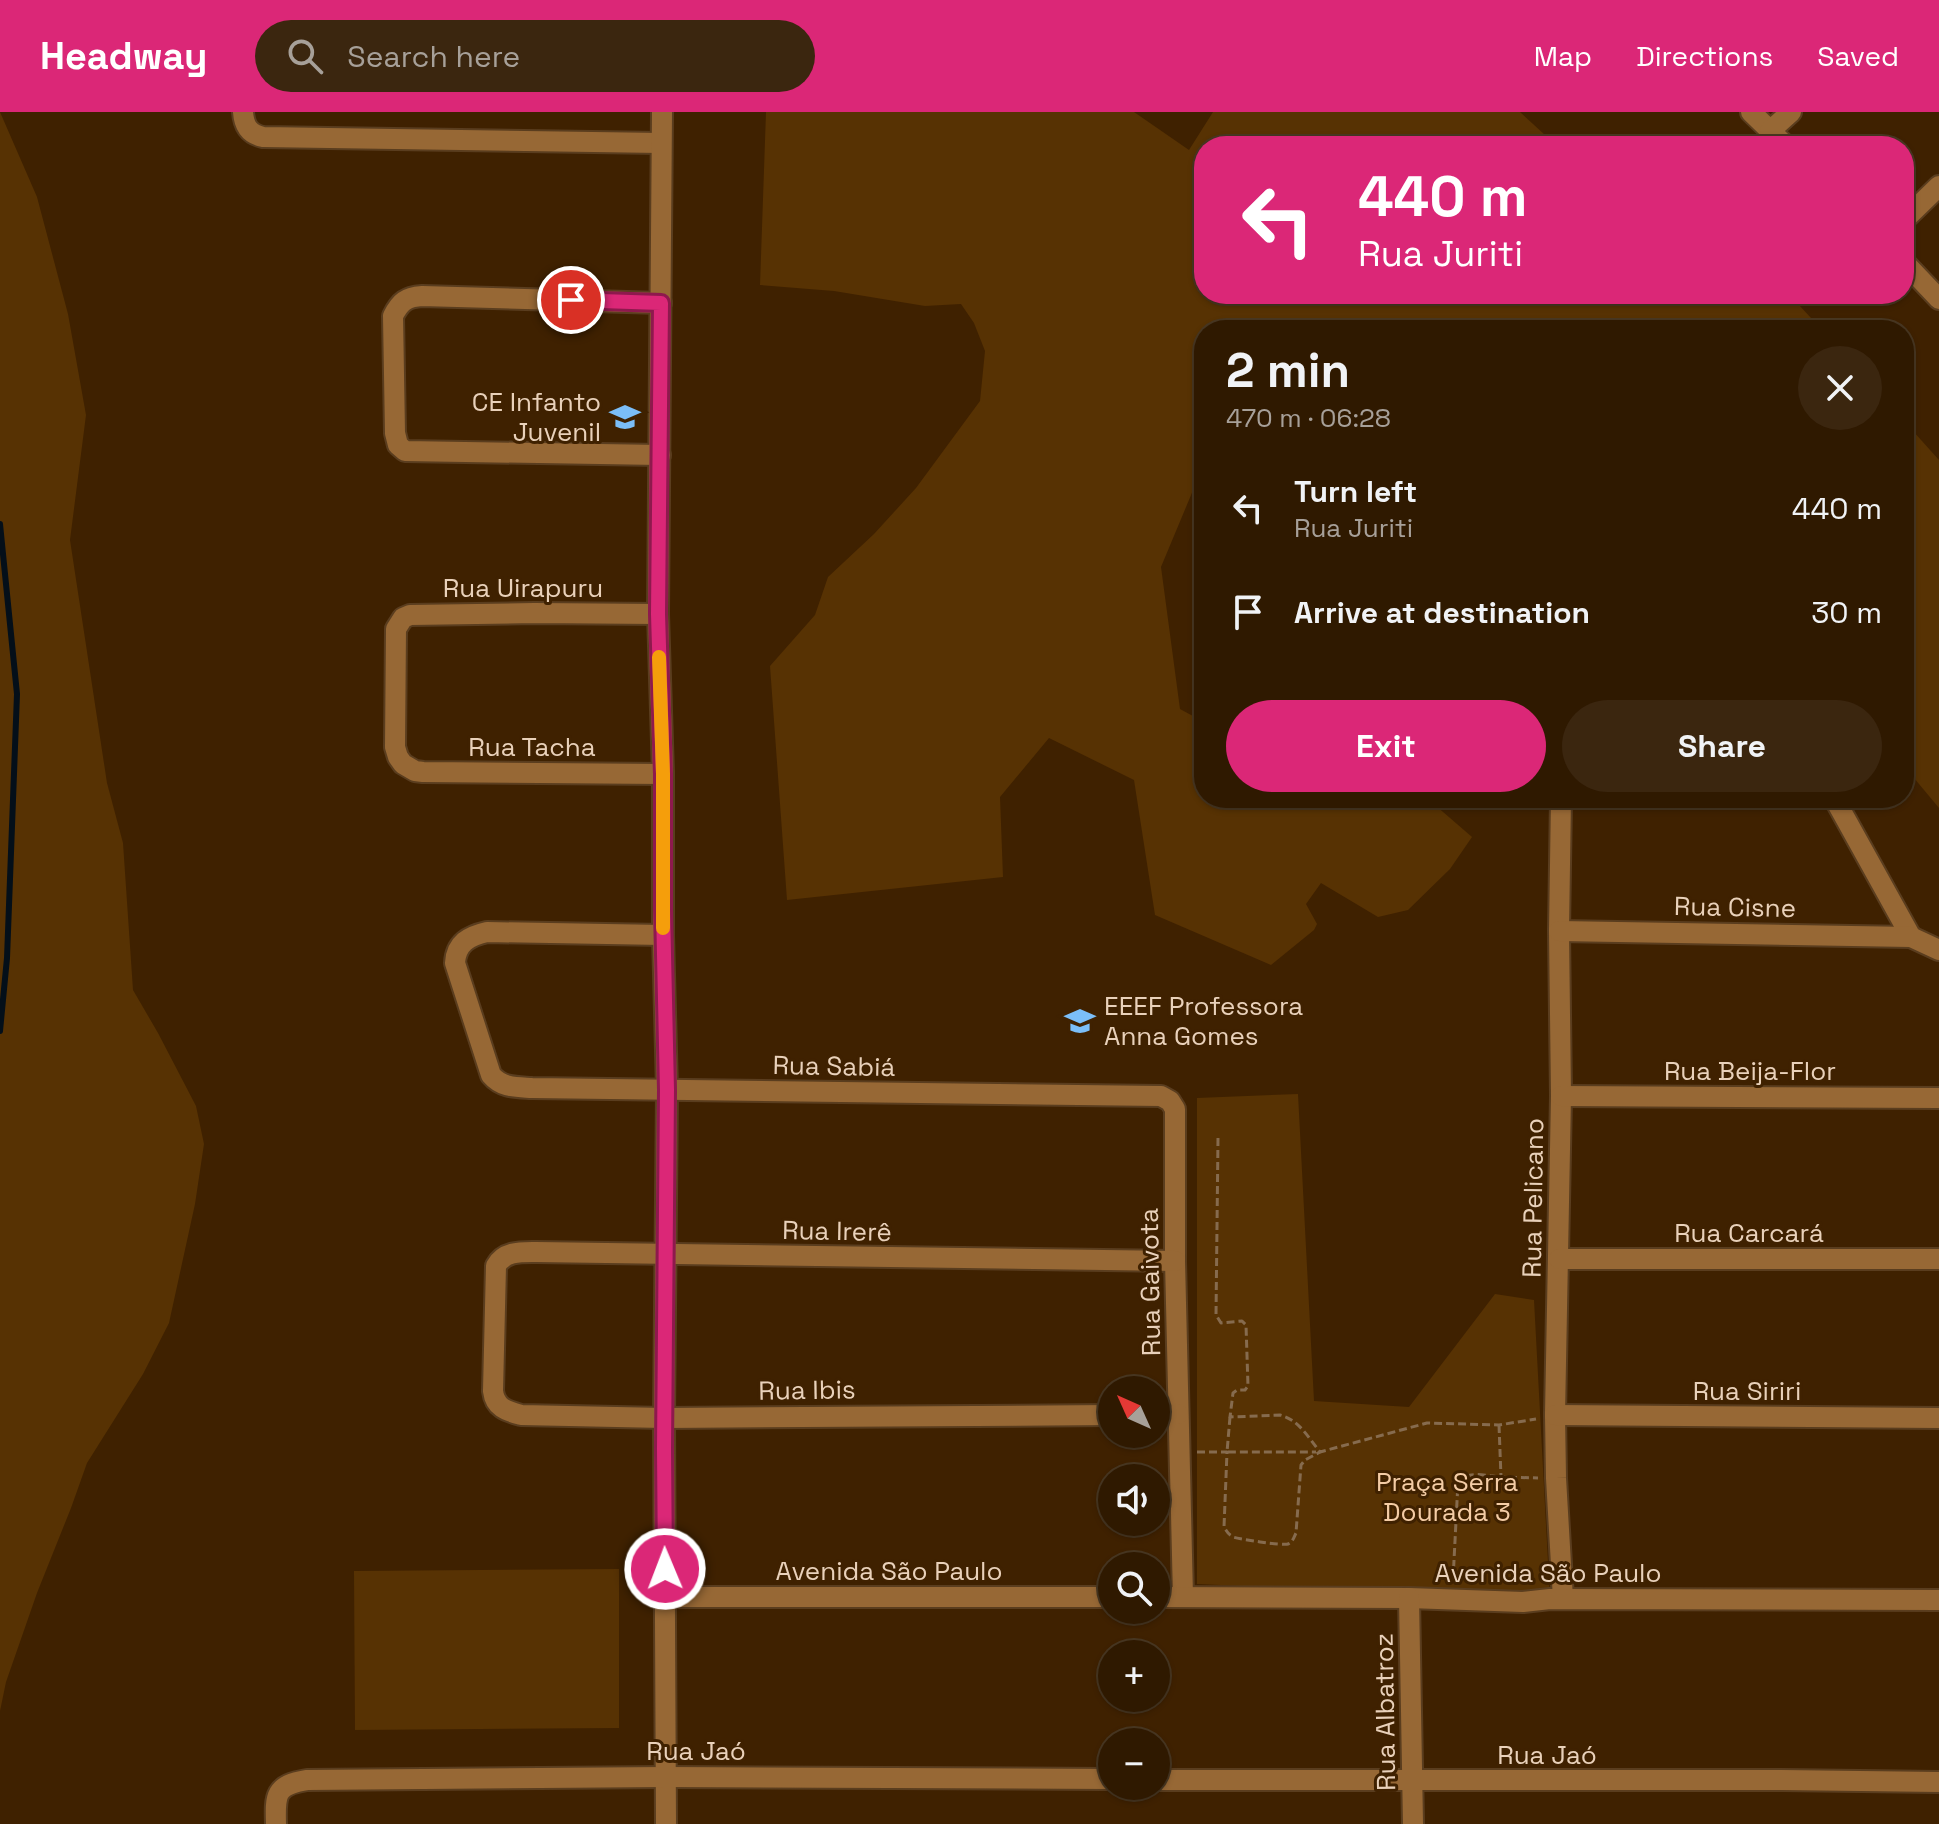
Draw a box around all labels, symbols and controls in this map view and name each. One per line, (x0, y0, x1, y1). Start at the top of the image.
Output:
search box (255, 20, 815, 92)
text: Headway (40, 32, 207, 80)
icon: search (283, 34, 327, 78)
text: Search here (347, 37, 520, 76)
text: Map (1534, 38, 1592, 74)
text: Directions (1636, 38, 1773, 74)
text: Saved (1817, 38, 1899, 74)
text: 440 m (1358, 161, 1528, 232)
icon: left (1226, 168, 1330, 272)
text: Rua Juriti (1358, 231, 1523, 277)
pin (537, 266, 605, 334)
icon: arrive (549, 278, 593, 322)
text: 2 min (1226, 340, 1350, 401)
button: close (1798, 346, 1882, 430)
place label: CE Infanto Juvenil (472, 385, 601, 449)
school or university icon: CE Infanto Juvenil (608, 400, 642, 434)
text: 470 m · 06:28 (1226, 401, 1391, 435)
text: Turn left (1294, 472, 1417, 511)
icon: left (1226, 486, 1270, 530)
text: 440 m (1792, 489, 1882, 528)
text: Rua Juriti (1294, 511, 1413, 545)
street label: Rua Uirapuru (443, 571, 603, 605)
icon: arrive (1226, 590, 1270, 634)
text: Arrive at destination (1294, 593, 1590, 632)
text: 30 m (1811, 593, 1882, 632)
button: Exit (1226, 700, 1546, 792)
button: Share (1562, 700, 1882, 792)
street label: Rua Tacha (468, 730, 596, 764)
street label: Rua Cisne (1674, 889, 1796, 925)
place label: EEEF Professora Anna Gomes (1104, 989, 1303, 1053)
school or university icon: EEEF Professora Anna Gomes (1063, 1004, 1097, 1038)
street label: Rua Sabiá (772, 1048, 896, 1084)
street label: Rua Beija-Flor (1664, 1054, 1836, 1088)
street label: Rua Pelicano (1515, 1118, 1551, 1278)
street label: Rua Gaivota (1132, 1208, 1168, 1356)
street label: Rua Irerê (782, 1213, 892, 1249)
street label: Rua Carcará (1674, 1216, 1824, 1250)
street label: Rua Ibis (758, 1372, 856, 1408)
street label: Rua Siriri (1693, 1374, 1801, 1408)
north arrow (1098, 1376, 1170, 1448)
map controls (1098, 1376, 1170, 1800)
button: sound (1098, 1464, 1170, 1536)
park label: Praça Serra Dourada 3 (1376, 1465, 1518, 1529)
position arrow (623, 1527, 707, 1611)
button: search (1098, 1552, 1170, 1624)
street label: Avenida São Paulo (775, 1554, 1003, 1588)
street label: Avenida São Paulo (1434, 1556, 1662, 1590)
street label: Rua Albatroz (1367, 1633, 1403, 1791)
button: + (1098, 1640, 1170, 1712)
button: − (1098, 1728, 1170, 1800)
street label: Rua Jaó (646, 1734, 746, 1768)
street label: Rua Jaó (1497, 1738, 1597, 1772)

